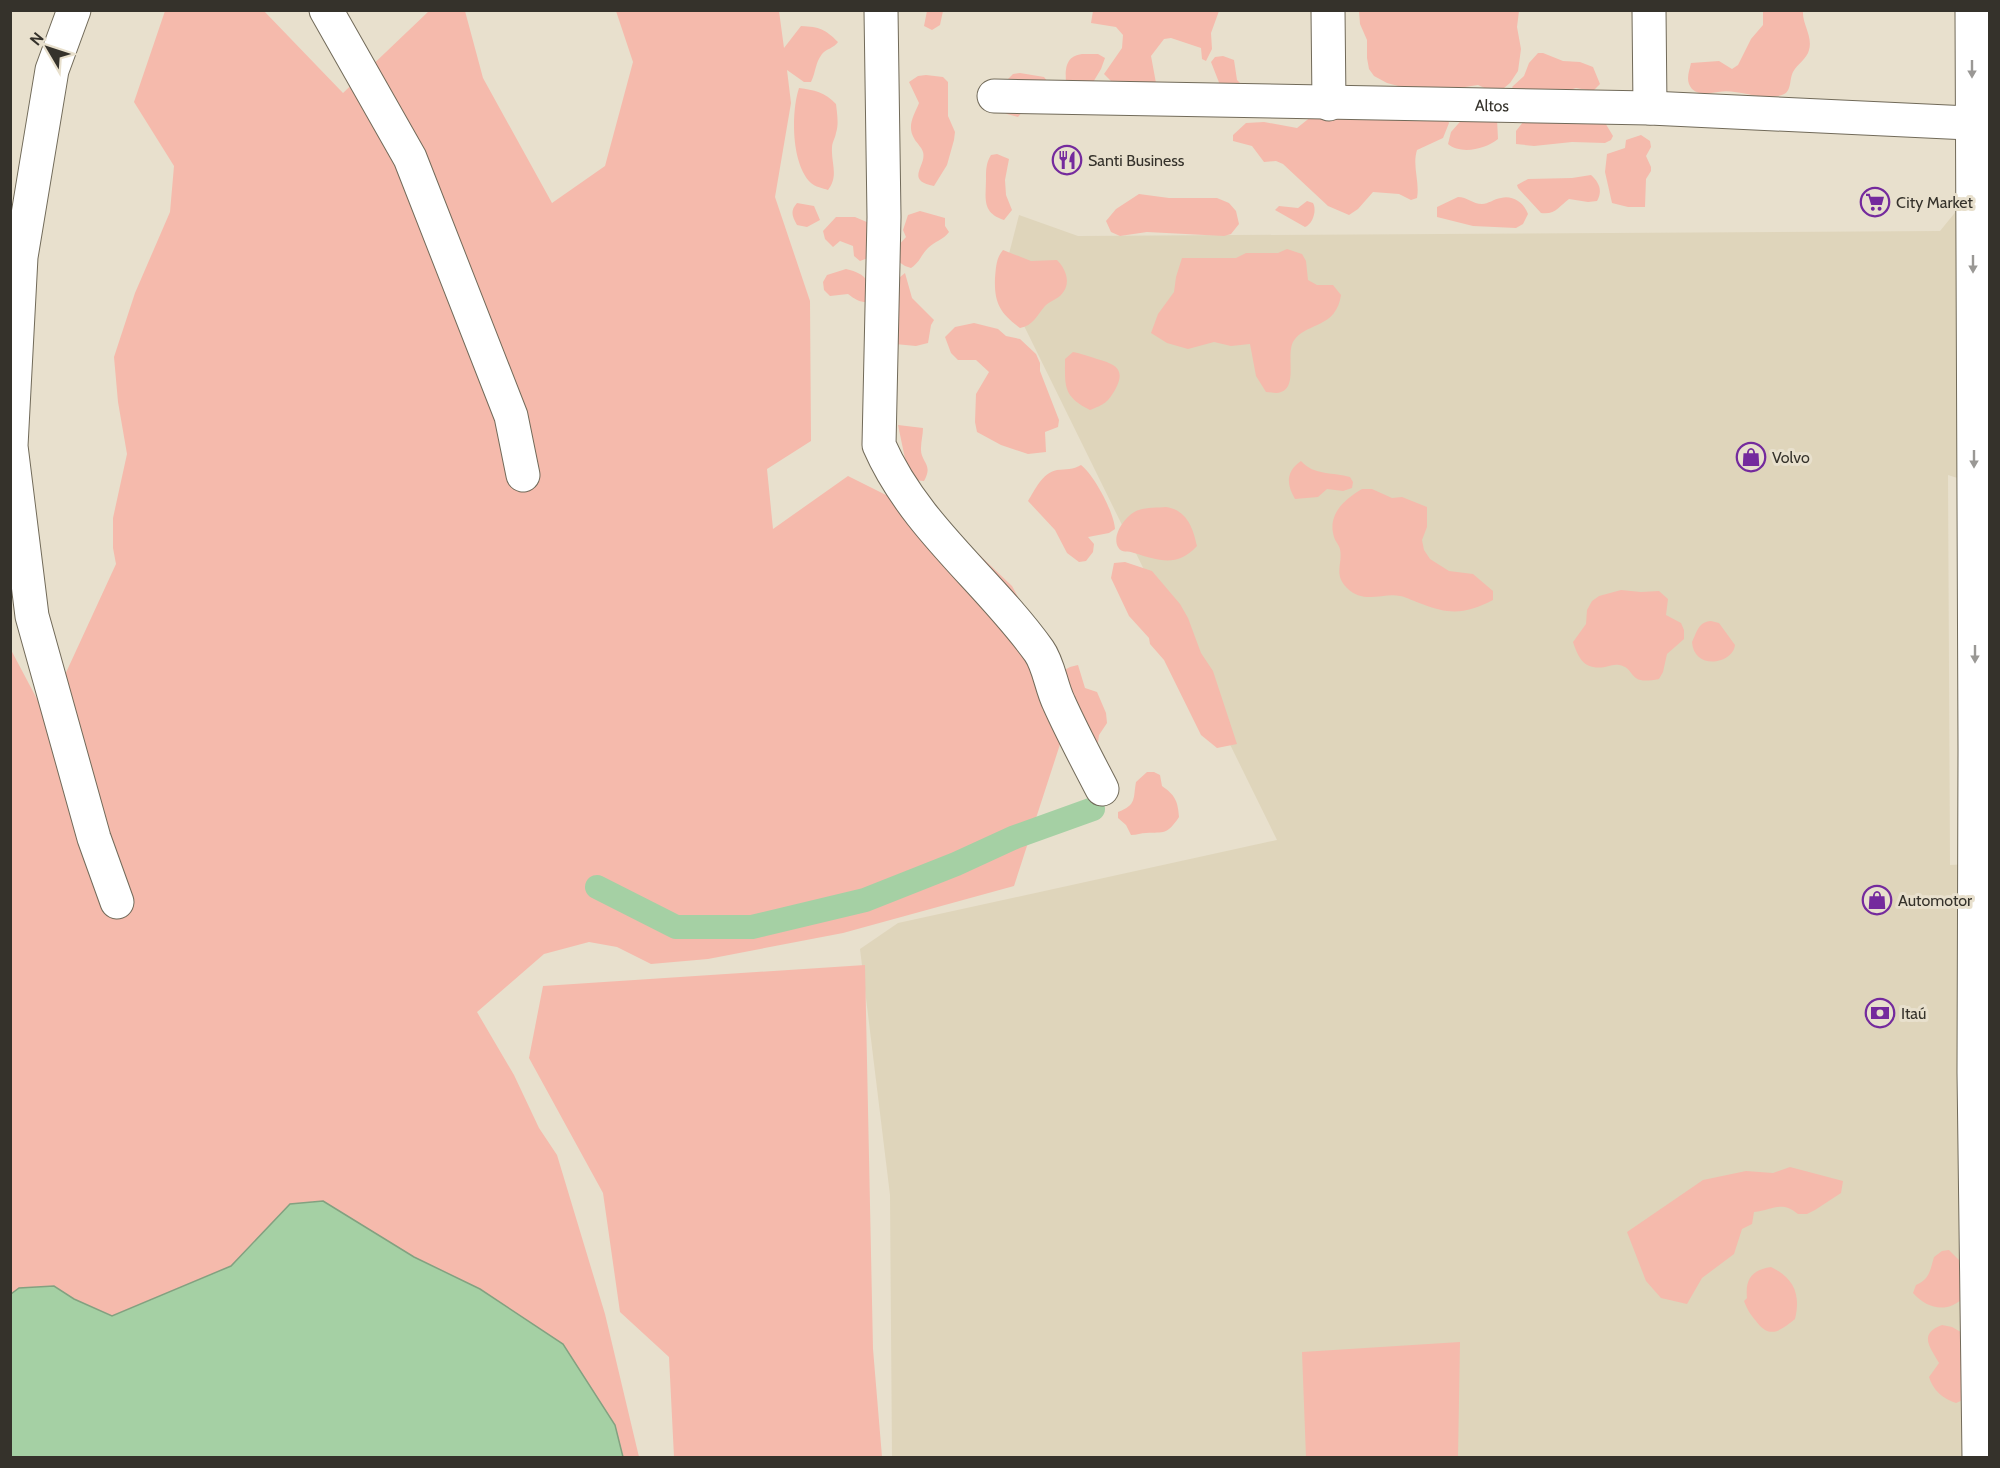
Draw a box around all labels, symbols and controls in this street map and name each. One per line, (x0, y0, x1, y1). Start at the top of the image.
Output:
north arrow (18, 18, 78, 78)
text: N (26, 29, 48, 49)
one-way arrow (1967, 59, 1977, 78)
street label: Altos (1475, 95, 1510, 115)
restaurant icon: Santi Business (1051, 144, 1083, 176)
place label: Santi Business (1088, 151, 1185, 170)
supermarket icon: City Market (1859, 186, 1891, 218)
place label: City Market (1896, 193, 1973, 212)
one-way arrow (1968, 254, 1978, 273)
shop icon: Volvo (1735, 441, 1767, 473)
place label: Volvo (1772, 448, 1810, 467)
one-way arrow (1969, 449, 1979, 468)
one-way arrow (1970, 644, 1980, 663)
shop icon: Automotor (1861, 884, 1893, 916)
place label: Automotor (1898, 891, 1973, 910)
bank icon: Itaú (1864, 997, 1896, 1029)
place label: Itaú (1901, 1004, 1926, 1023)

